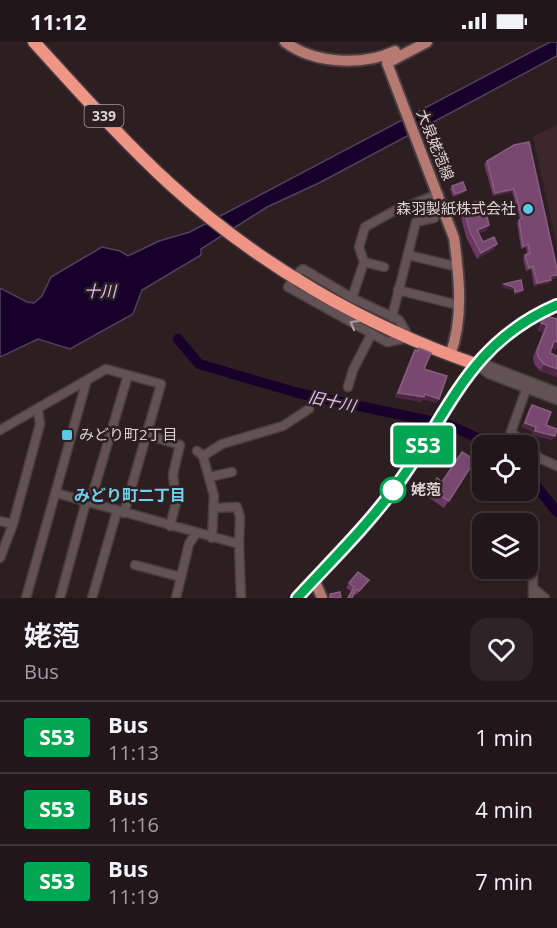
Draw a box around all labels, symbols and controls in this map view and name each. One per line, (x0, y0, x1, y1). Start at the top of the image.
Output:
text: 11:12 (30, 6, 87, 36)
road number: 339 (84, 105, 124, 127)
street label: 大泉姥萢線 (413, 106, 459, 183)
place label: 森羽製紙株式会社 (396, 198, 516, 218)
marker: 森羽製紙株式会社 (521, 202, 535, 216)
water label: 十川 (84, 280, 118, 302)
one-way arrow (350, 319, 361, 331)
water label: 旧十川 (306, 385, 360, 417)
place label: みどり町2丁目 (79, 424, 178, 444)
line badge: S53 (388, 426, 458, 464)
marker: みどり町2丁目 (60, 428, 74, 442)
text: S53 (405, 431, 441, 459)
map controls (472, 435, 538, 579)
button: locate (472, 435, 538, 501)
marker: 姥萢 (380, 477, 406, 503)
place label: 姥萢 (411, 479, 441, 499)
district label: みどり町二丁目 (74, 484, 186, 506)
button: layers (472, 513, 538, 579)
text: 姥萢 (24, 616, 80, 654)
button: heart (470, 618, 533, 681)
text: Bus (24, 658, 59, 685)
text: Bus (108, 709, 148, 739)
text: 1 min (475, 722, 533, 752)
text: S53 (39, 723, 75, 751)
text: 11:13 (108, 739, 159, 766)
text: Bus (108, 781, 148, 811)
text: 4 min (475, 794, 533, 824)
text: S53 (39, 795, 75, 823)
text: 11:16 (108, 811, 159, 838)
text: Bus (108, 853, 148, 883)
text: 7 min (475, 866, 533, 896)
text: S53 (39, 867, 75, 895)
text: 11:19 (108, 883, 159, 910)

